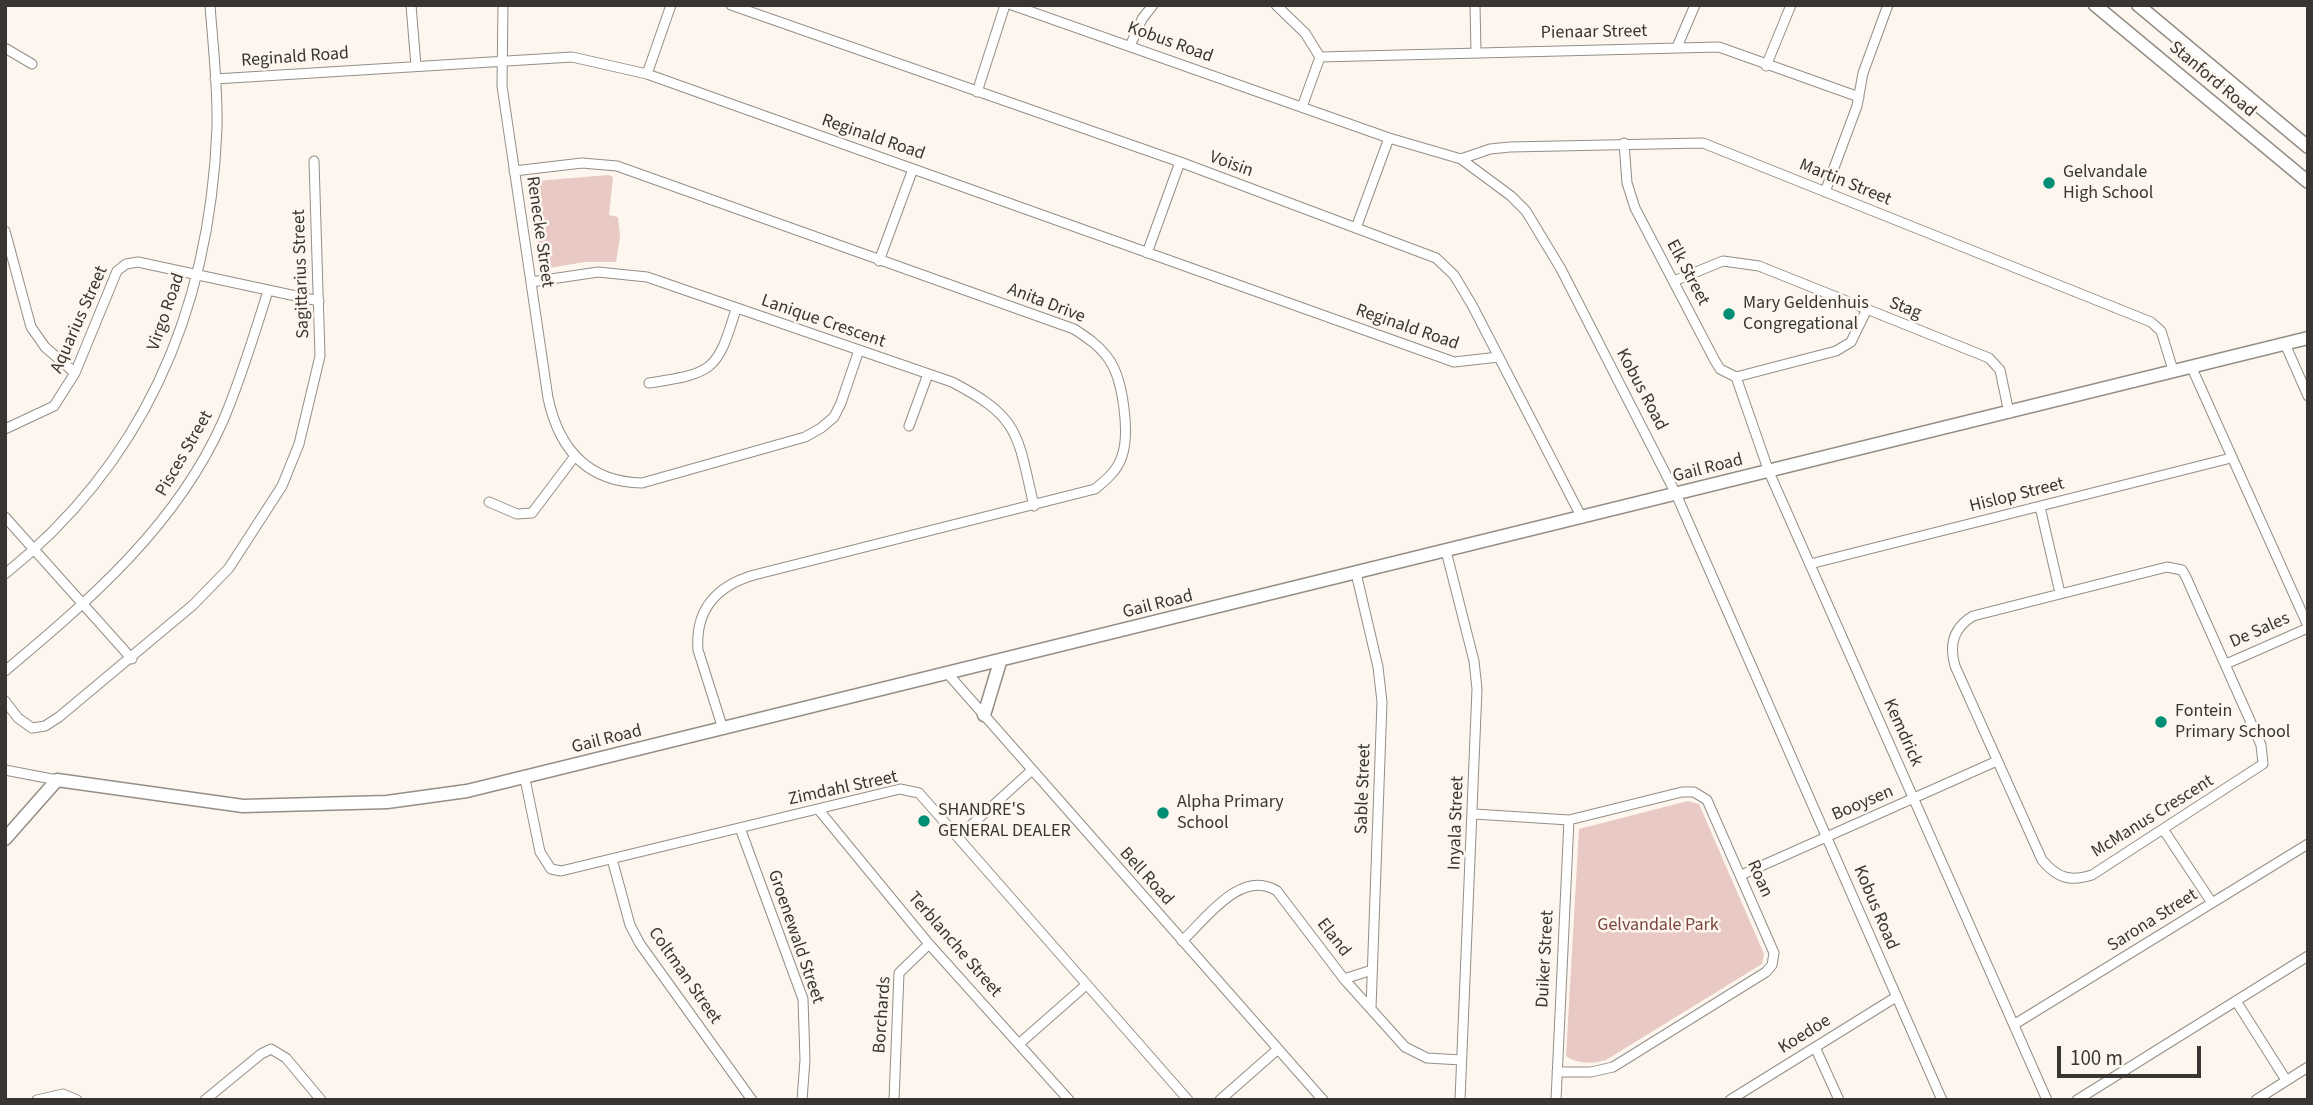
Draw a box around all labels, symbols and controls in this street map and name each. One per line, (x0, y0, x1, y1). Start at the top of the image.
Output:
street label: Kobus Road (1124, 18, 1216, 68)
street label: Pienaar Street (1541, 21, 1647, 45)
street label: Stanford Road (2164, 37, 2260, 123)
street label: Reginald Road (240, 43, 350, 73)
street label: Reginald Road (818, 110, 928, 166)
street label: Voisin (1206, 147, 1256, 183)
street label: Martin Street (1796, 155, 1894, 211)
place label: Gelvandale High School (2063, 162, 2153, 204)
street label: Renecke Street (520, 175, 558, 289)
marker: Gelvandale High School (2041, 175, 2057, 191)
street label: Sagittarius Street (289, 209, 315, 339)
street label: Elk Street (1661, 236, 1713, 310)
street label: Aquarius Street (47, 263, 113, 377)
street label: Virgo Road (144, 270, 190, 354)
street label: Anita Drive (1004, 279, 1088, 329)
street label: Lanique Crescent (758, 291, 888, 353)
place label: Mary Geldenhuis Congregational (1743, 293, 1869, 336)
street label: Stag (1886, 293, 1924, 325)
street label: Reginald Road (1352, 300, 1462, 356)
marker: Mary Geldenhuis Congregational (1721, 306, 1737, 322)
street label: Kobus Road (1610, 345, 1672, 435)
street label: Pisces Street (152, 407, 218, 501)
street label: Gail Road (1671, 450, 1745, 488)
street label: Hislop Street (1967, 474, 2067, 518)
street label: Gail Road (1121, 586, 1195, 624)
street label: De Sales (2227, 608, 2293, 654)
street label: Kemdrick (1878, 696, 1926, 770)
place label: Fontein Primary School (2175, 701, 2290, 744)
marker: Fontein Primary School (2153, 714, 2169, 730)
street label: Gail Road (570, 721, 644, 759)
street label: Sable Street (1352, 743, 1376, 835)
street label: Zimdahl Street (786, 767, 900, 811)
street label: McManus Crescent (2088, 771, 2218, 863)
street label: Inyala Street (1445, 776, 1469, 870)
street label: Booysen (1829, 781, 1897, 827)
place label: Alpha Primary School (1177, 792, 1284, 834)
place label: SHANDRE'S GENERAL DEALER (938, 800, 1071, 842)
marker: Alpha Primary School (1155, 805, 1171, 821)
marker: SHANDRE'S GENERAL DEALER (916, 813, 932, 829)
street label: Bell Road (1114, 843, 1178, 911)
street label: Roan (1741, 857, 1777, 901)
street label: Kobus Road (1848, 863, 1902, 953)
street label: Groenewald Street (762, 867, 828, 1007)
street label: Sarona Street (2104, 885, 2202, 957)
street label: Terblanche Street (902, 888, 1006, 1002)
street label: Duiker Street (1533, 910, 1559, 1008)
street label: Eland (1311, 914, 1355, 962)
park label: Gelvandale Park (1597, 915, 1719, 937)
street label: Coltman Street (643, 923, 725, 1029)
street label: Borchards (870, 976, 896, 1054)
street label: Koedoe (1775, 1011, 1835, 1059)
scale bar (2061, 1032, 2204, 1076)
text: 100 m (2070, 1043, 2123, 1073)

